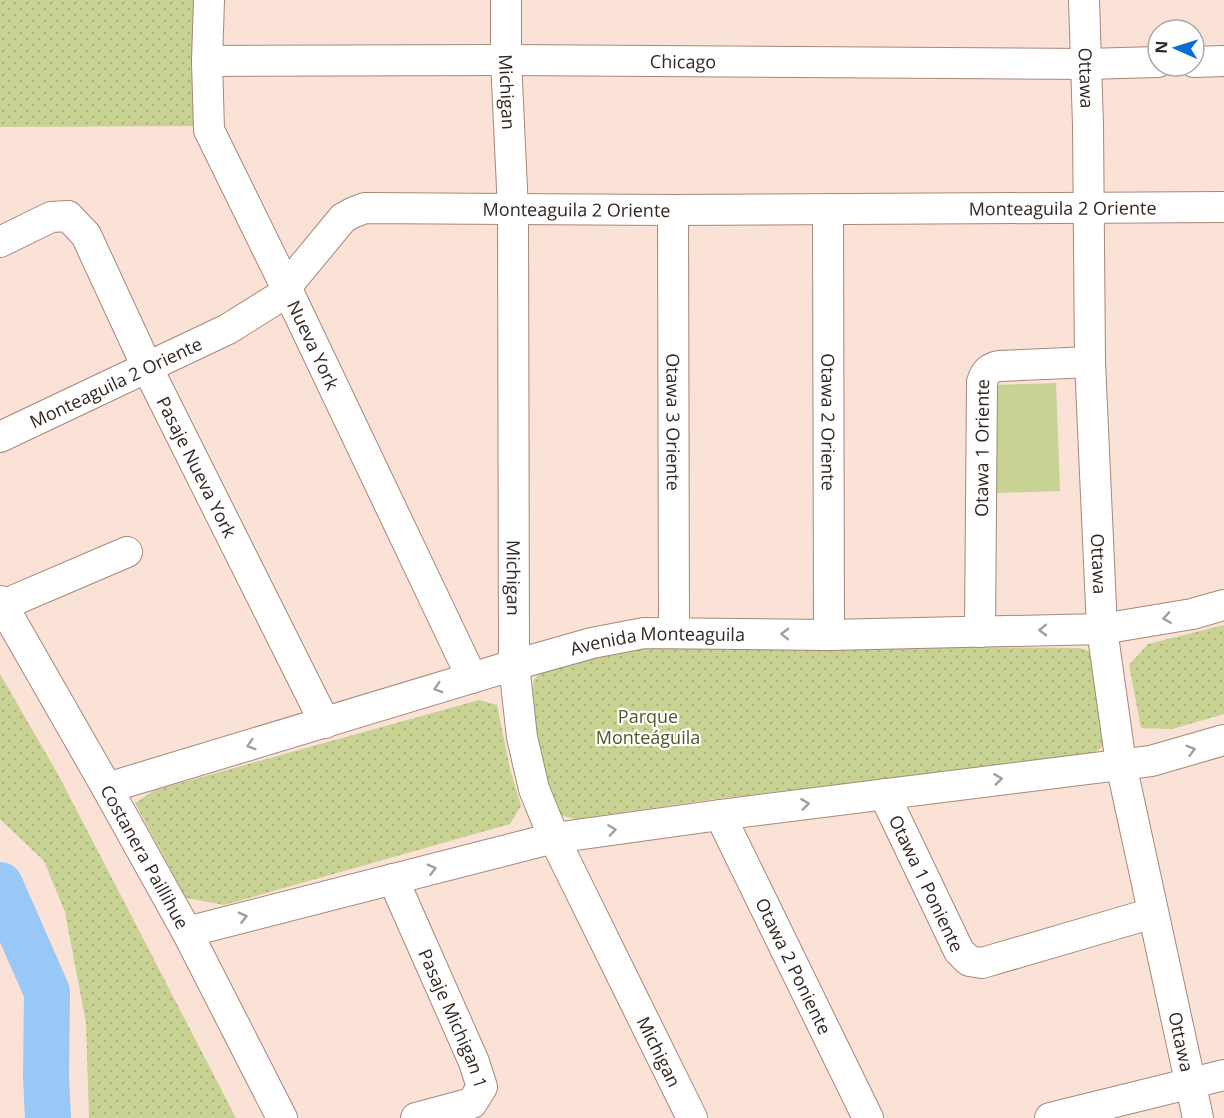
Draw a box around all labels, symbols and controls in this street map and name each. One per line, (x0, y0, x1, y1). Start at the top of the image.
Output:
north arrow (1146, 18, 1206, 78)
text: N (1150, 40, 1172, 54)
street label: Ottawa (1074, 47, 1099, 109)
street label: Chicago (650, 49, 716, 73)
street label: Michigan (494, 54, 521, 130)
street label: Monteaguila 2 Oriente (969, 195, 1157, 220)
street label: Monteaguila 2 Oriente (483, 197, 671, 222)
street label: Nueva York (282, 296, 345, 394)
street label: Monteaguila 2 Oriente (26, 331, 206, 433)
street label: Otawa 3 Oriente (661, 353, 686, 491)
street label: Otawa 2 Oriente (816, 353, 841, 491)
street label: Otawa 1 Oriente (969, 379, 994, 517)
street label: Pasaje Nueva York (152, 392, 243, 542)
street label: Ottawa (1086, 533, 1112, 595)
street label: Michigan (502, 540, 526, 616)
one-way arrow (1162, 611, 1172, 624)
street label: Avenida Monteaguila (567, 621, 745, 661)
one-way arrow (1039, 624, 1048, 636)
one-way arrow (781, 628, 790, 641)
one-way arrow (433, 681, 444, 693)
park label: Parque Monteáguila (596, 704, 700, 749)
one-way arrow (246, 738, 257, 750)
one-way arrow (1186, 744, 1196, 757)
one-way arrow (994, 774, 1003, 786)
street label: Costanera Paillihue (95, 780, 195, 933)
one-way arrow (800, 798, 809, 810)
street label: Otawa 1 Poniente (884, 811, 970, 956)
one-way arrow (607, 824, 616, 836)
one-way arrow (427, 863, 437, 876)
street label: Otawa 2 Poniente (750, 894, 837, 1038)
one-way arrow (238, 912, 248, 925)
street label: Pasaje Michigan 1 (413, 945, 494, 1091)
street label: Ottawa (1163, 1010, 1200, 1074)
street label: Michigan (632, 1012, 687, 1091)

